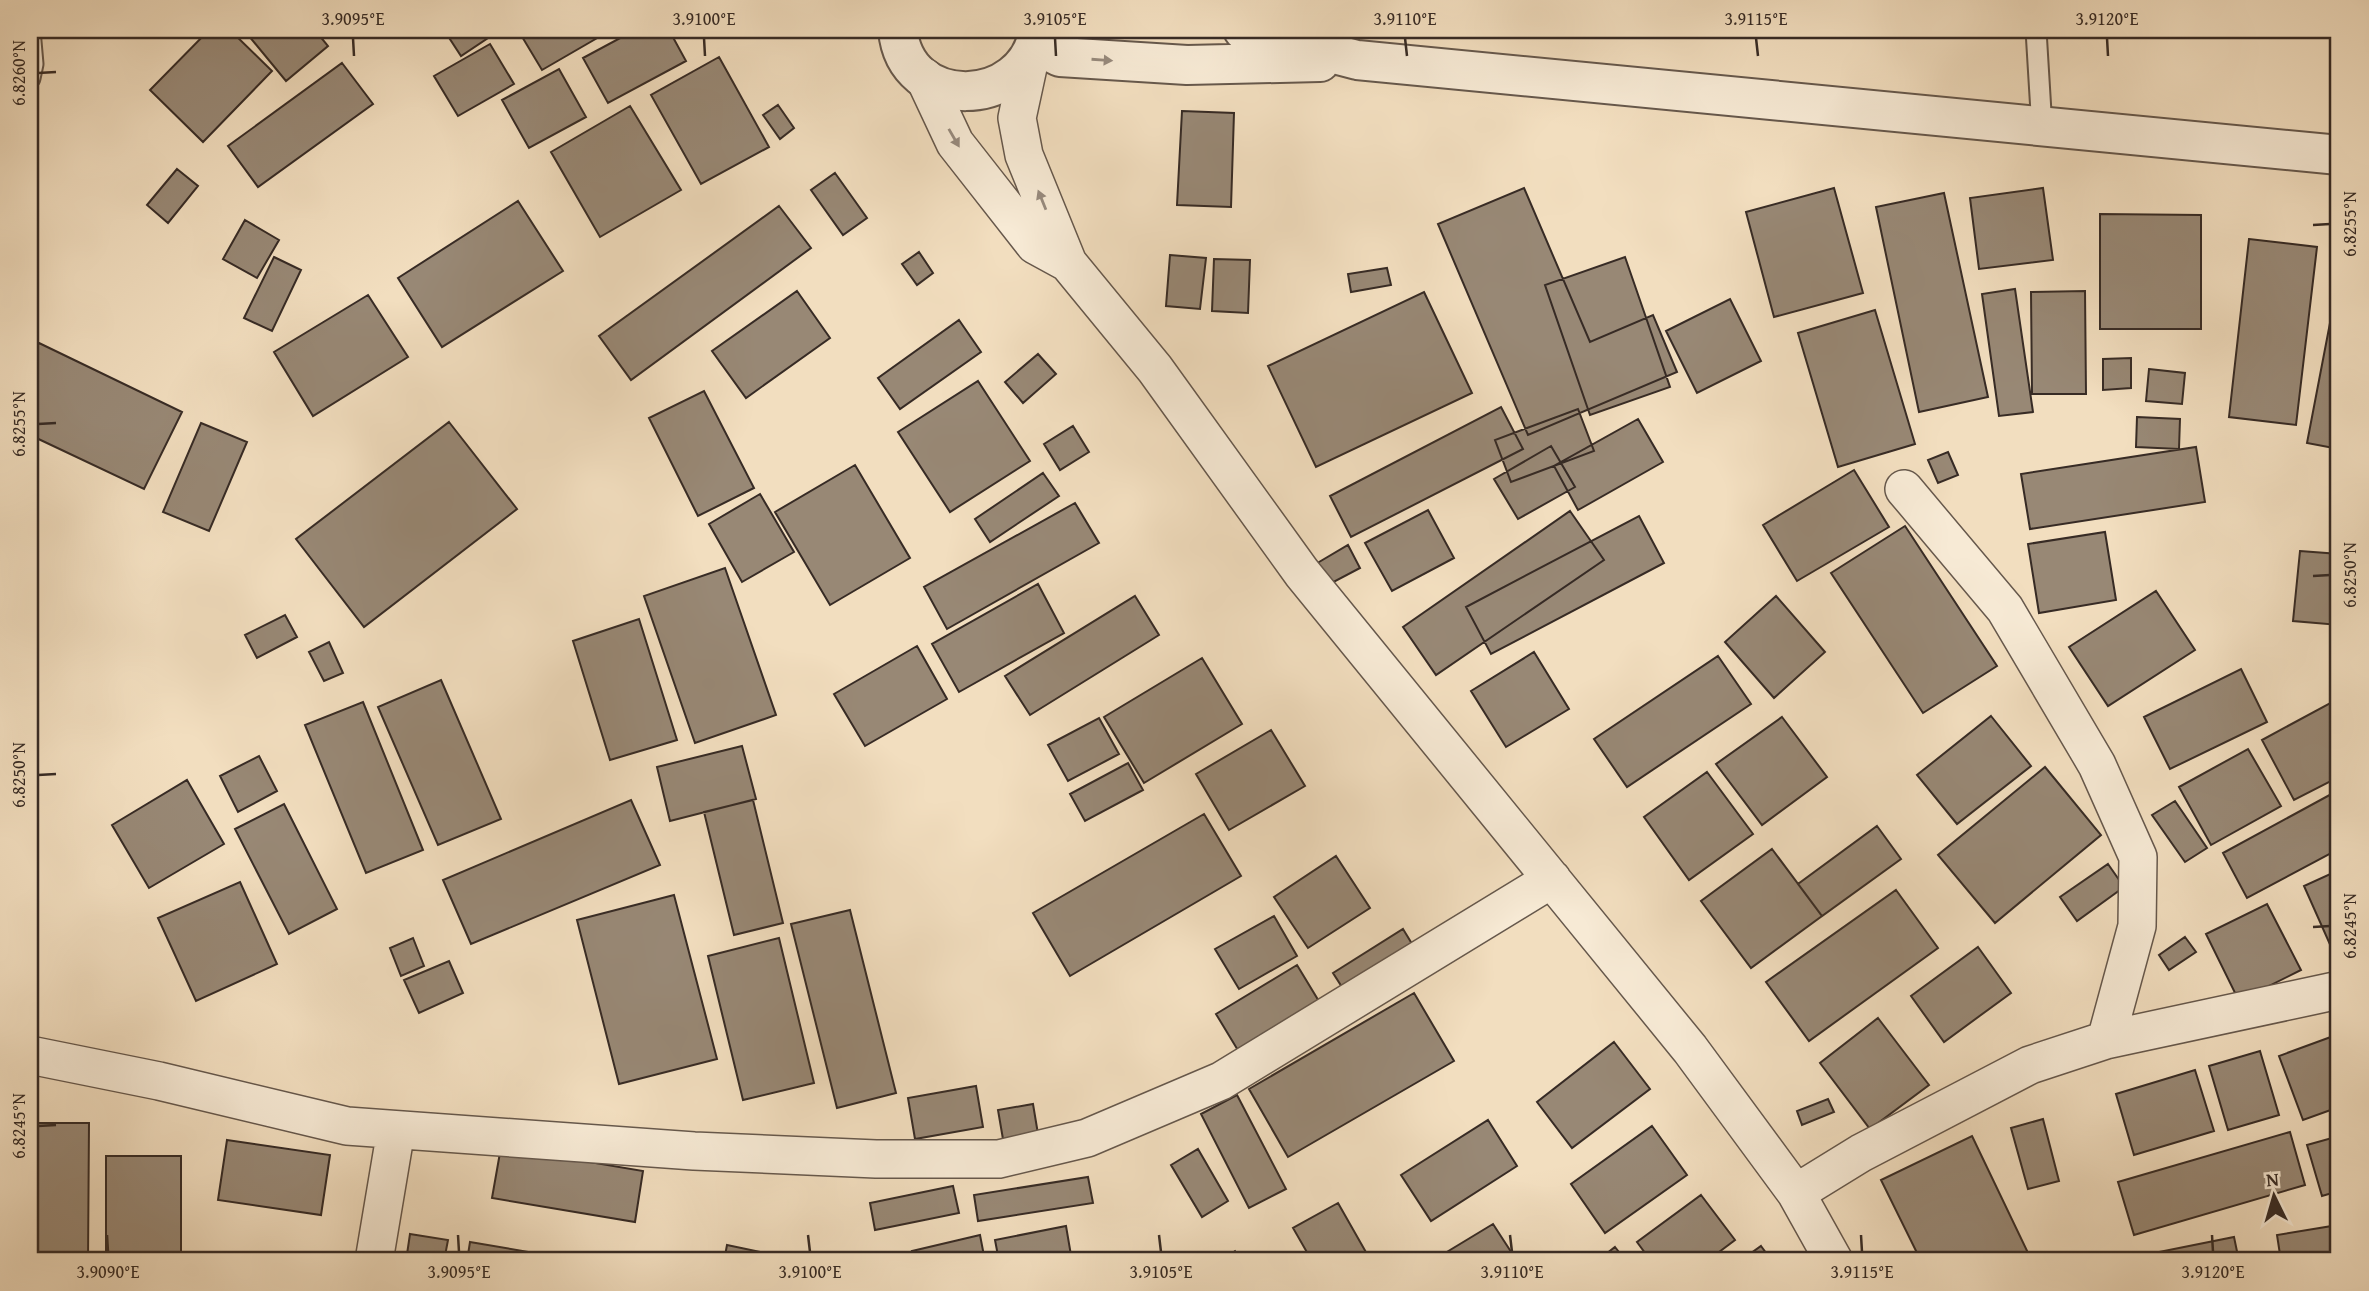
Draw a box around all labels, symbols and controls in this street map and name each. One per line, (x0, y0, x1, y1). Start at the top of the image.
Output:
text: 3.9095°E (321, 5, 385, 32)
text: 3.9100°E (672, 5, 736, 32)
text: 3.9105°E (1023, 5, 1087, 32)
text: 3.9110°E (1373, 5, 1437, 32)
text: 3.9115°E (1724, 5, 1788, 32)
text: 3.9120°E (2075, 5, 2139, 32)
text: 6.8260°N (5, 40, 32, 106)
one-way arrow (1091, 54, 1113, 65)
one-way arrow (948, 129, 960, 148)
one-way arrow (1036, 190, 1048, 210)
text: 6.8255°N (2336, 191, 2363, 257)
text: 6.8255°N (5, 391, 32, 457)
text: 6.8250°N (2336, 542, 2363, 608)
text: 6.8250°N (5, 742, 32, 808)
text: 6.8245°N (2336, 893, 2363, 959)
text: 6.8245°N (5, 1093, 32, 1159)
north arrow (2240, 1162, 2310, 1232)
text: N (2265, 1165, 2280, 1194)
text: 3.9090°E (76, 1258, 140, 1285)
text: 3.9095°E (427, 1258, 491, 1285)
text: 3.9100°E (778, 1258, 842, 1285)
text: 3.9105°E (1129, 1258, 1193, 1285)
text: 3.9110°E (1480, 1258, 1544, 1285)
text: 3.9115°E (1830, 1258, 1894, 1285)
text: 3.9120°E (2181, 1258, 2245, 1285)

